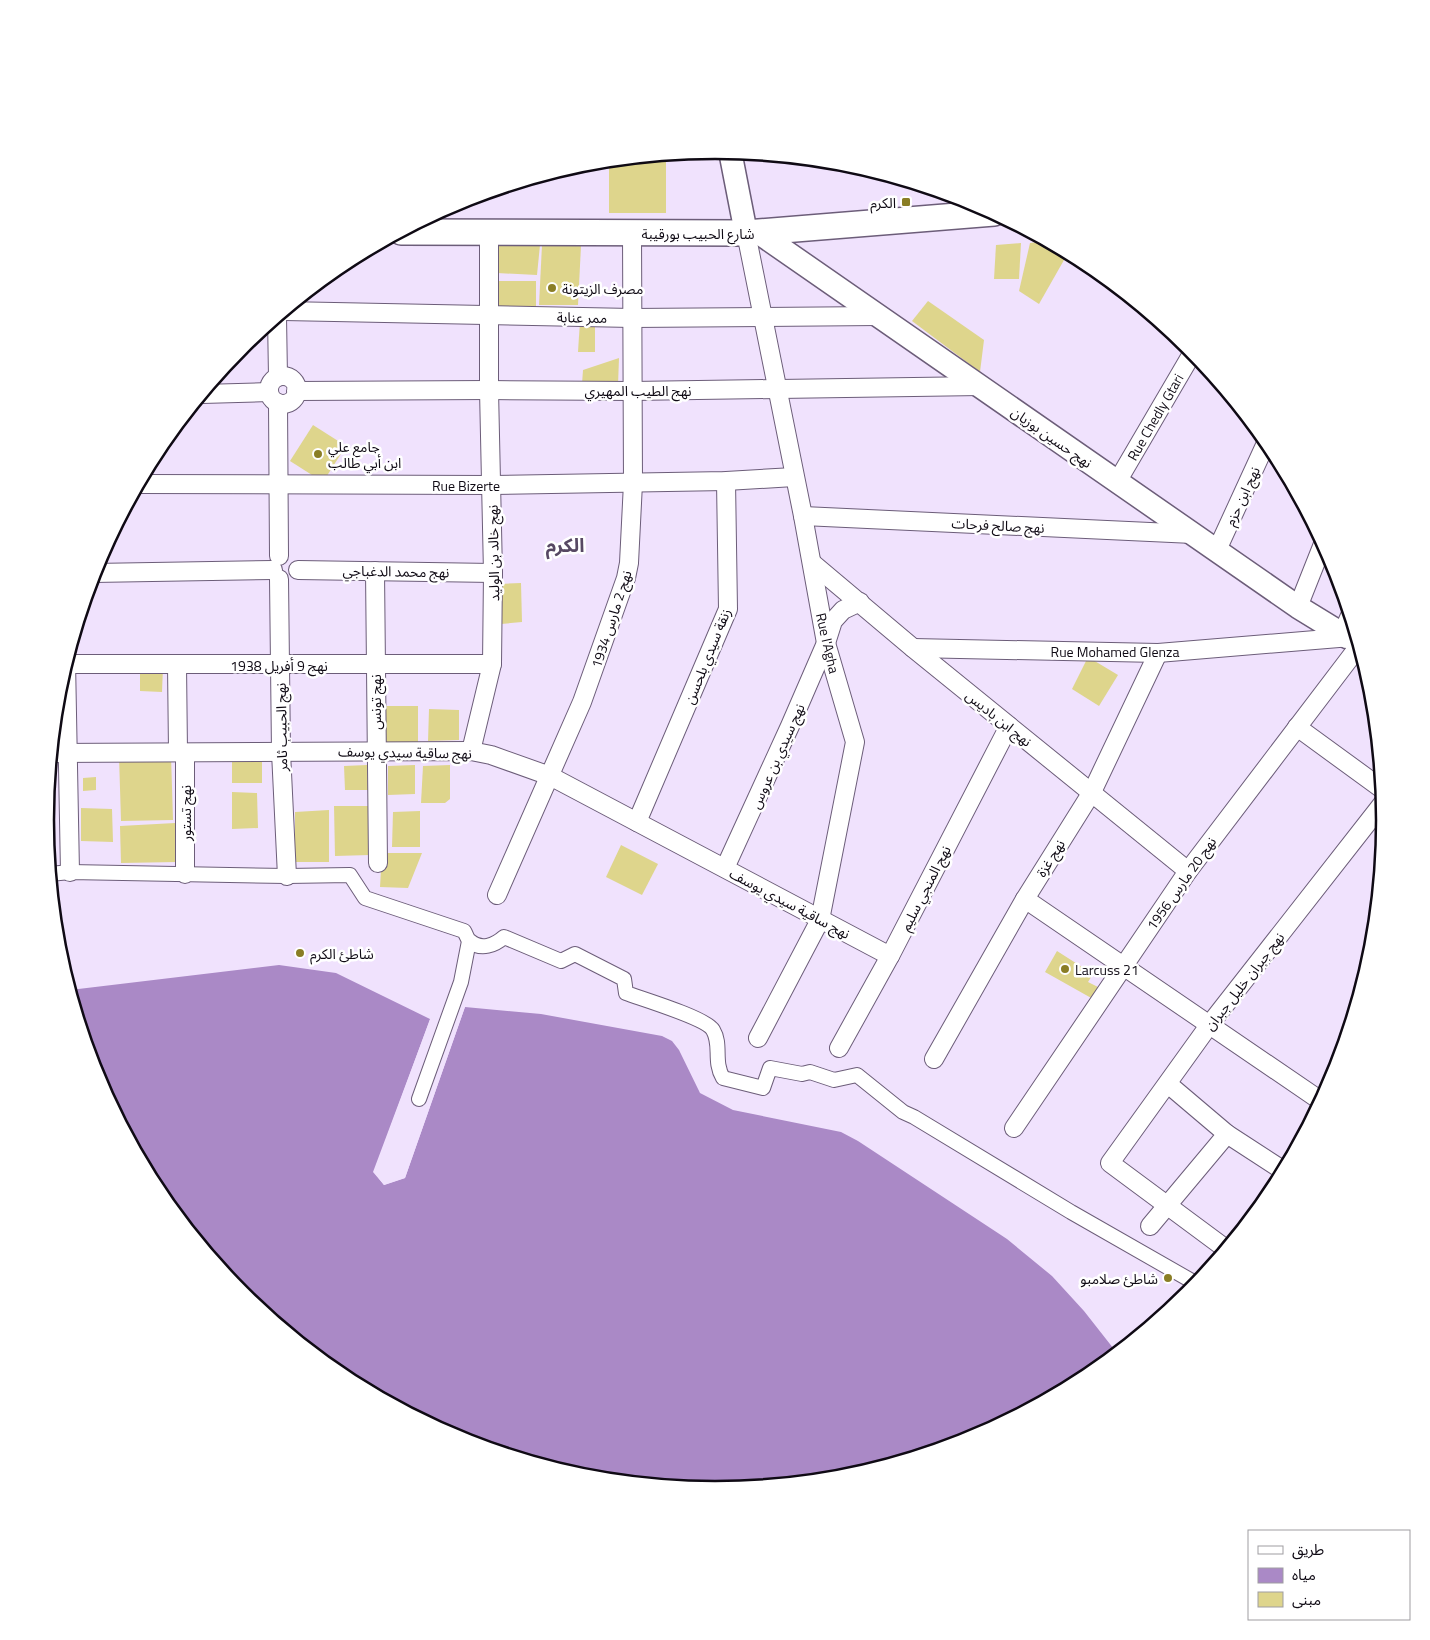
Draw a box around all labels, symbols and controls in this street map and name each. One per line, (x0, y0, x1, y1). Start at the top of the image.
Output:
place label: الكرم (870, 192, 896, 214)
marker: الكرم (900, 196, 912, 208)
street label: شارع الحبيب بورقيبة (642, 223, 754, 245)
place label: مصرف الزيتونة (562, 278, 643, 299)
marker: مصرف الزيتونة (546, 282, 558, 294)
street label: ممر عنابة (557, 306, 607, 328)
street label: Rue Chedly Gtari (1122, 370, 1188, 464)
street label: نهج الطيب المهيري (584, 380, 692, 402)
street label: نهج حسين بوزيان (1007, 401, 1097, 474)
place label: جامع علي ابن أبي طالب (328, 436, 401, 474)
marker: جامع علي ابن أبي طالب (312, 448, 324, 460)
street label: نهج ابن حزم (1219, 463, 1266, 530)
street label: Rue Bizerte (432, 475, 500, 496)
street label: نهج خالد بن الوليد (482, 504, 505, 601)
street label: نهج صالح فرحات (951, 512, 1045, 539)
district label: الكرم (546, 530, 584, 560)
street label: نهج محمد الدغباجي (342, 560, 450, 584)
street label: نهج 2 مارس 1934 (585, 567, 638, 671)
street label: زنقة سيدي بلحسن (678, 605, 737, 708)
street label: Rue l'Agha (811, 611, 845, 675)
street label: Rue Mohamed Glenza (1051, 641, 1179, 662)
street label: نهج 9 أفريل 1938 (230, 655, 328, 677)
street label: نهج تونس (365, 674, 387, 730)
street label: نهج الحبيب ثامر (270, 682, 293, 772)
street label: نهج ابن باديس (961, 685, 1037, 752)
street label: نهج سيدي بن عروس (744, 700, 811, 813)
street label: نهج ساقية سيدي يوسف (338, 740, 472, 765)
street label: نهج تستور (175, 785, 197, 842)
street label: نهج 20 مارس 1956 (1141, 832, 1222, 934)
street label: نهج غزة (1030, 835, 1071, 881)
street label: نهج المنجي سليم (894, 841, 957, 935)
street label: نهج ساقية سيدي يوسف (725, 862, 854, 945)
street label: نهج جبران خليل جبران (1199, 927, 1290, 1035)
place label: شاطئ الکرم (310, 943, 374, 965)
marker: شاطئ الکرم (294, 947, 306, 959)
place label: Larcuss 21 (1075, 959, 1139, 980)
marker: Larcuss 21 (1059, 963, 1071, 975)
place label: شاطئ صلامبو (1080, 1268, 1158, 1289)
marker: شاطئ صلامبو (1162, 1272, 1174, 1284)
legend (1248, 1530, 1410, 1620)
text: طريق (1292, 1538, 1324, 1561)
text: مياه (1292, 1563, 1316, 1586)
text: مبنى (1292, 1588, 1321, 1611)

